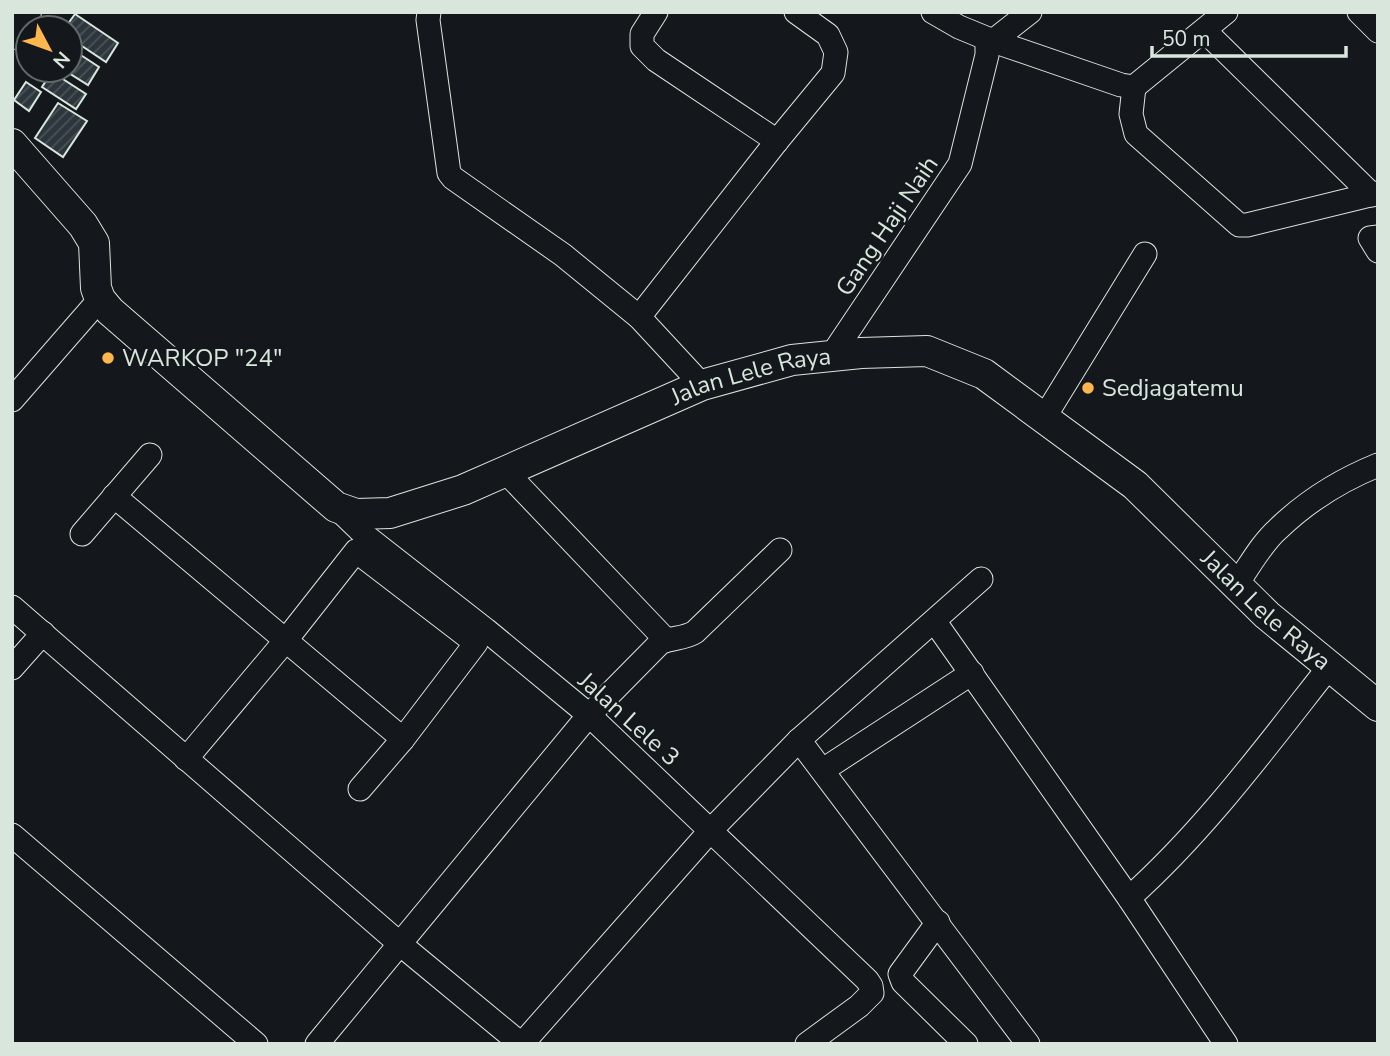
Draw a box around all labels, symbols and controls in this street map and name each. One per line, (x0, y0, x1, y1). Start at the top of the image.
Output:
north arrow (14, 14, 84, 84)
scale bar (1152, 14, 1346, 58)
text: 50 m (1162, 25, 1211, 53)
text: N (47, 46, 76, 73)
street label: Gang Haji Naih (828, 150, 946, 302)
street label: Jalan Lele Raya (665, 340, 833, 413)
place label: WARKOP "24" (122, 342, 282, 374)
marker: WARKOP "24" (100, 350, 116, 366)
place label: Sedjagatemu (1102, 372, 1244, 404)
marker: Sedjagatemu (1080, 380, 1096, 396)
street label: Jalan Lele Raya (1193, 542, 1338, 677)
street label: Jalan Lele 3 (571, 664, 687, 773)

